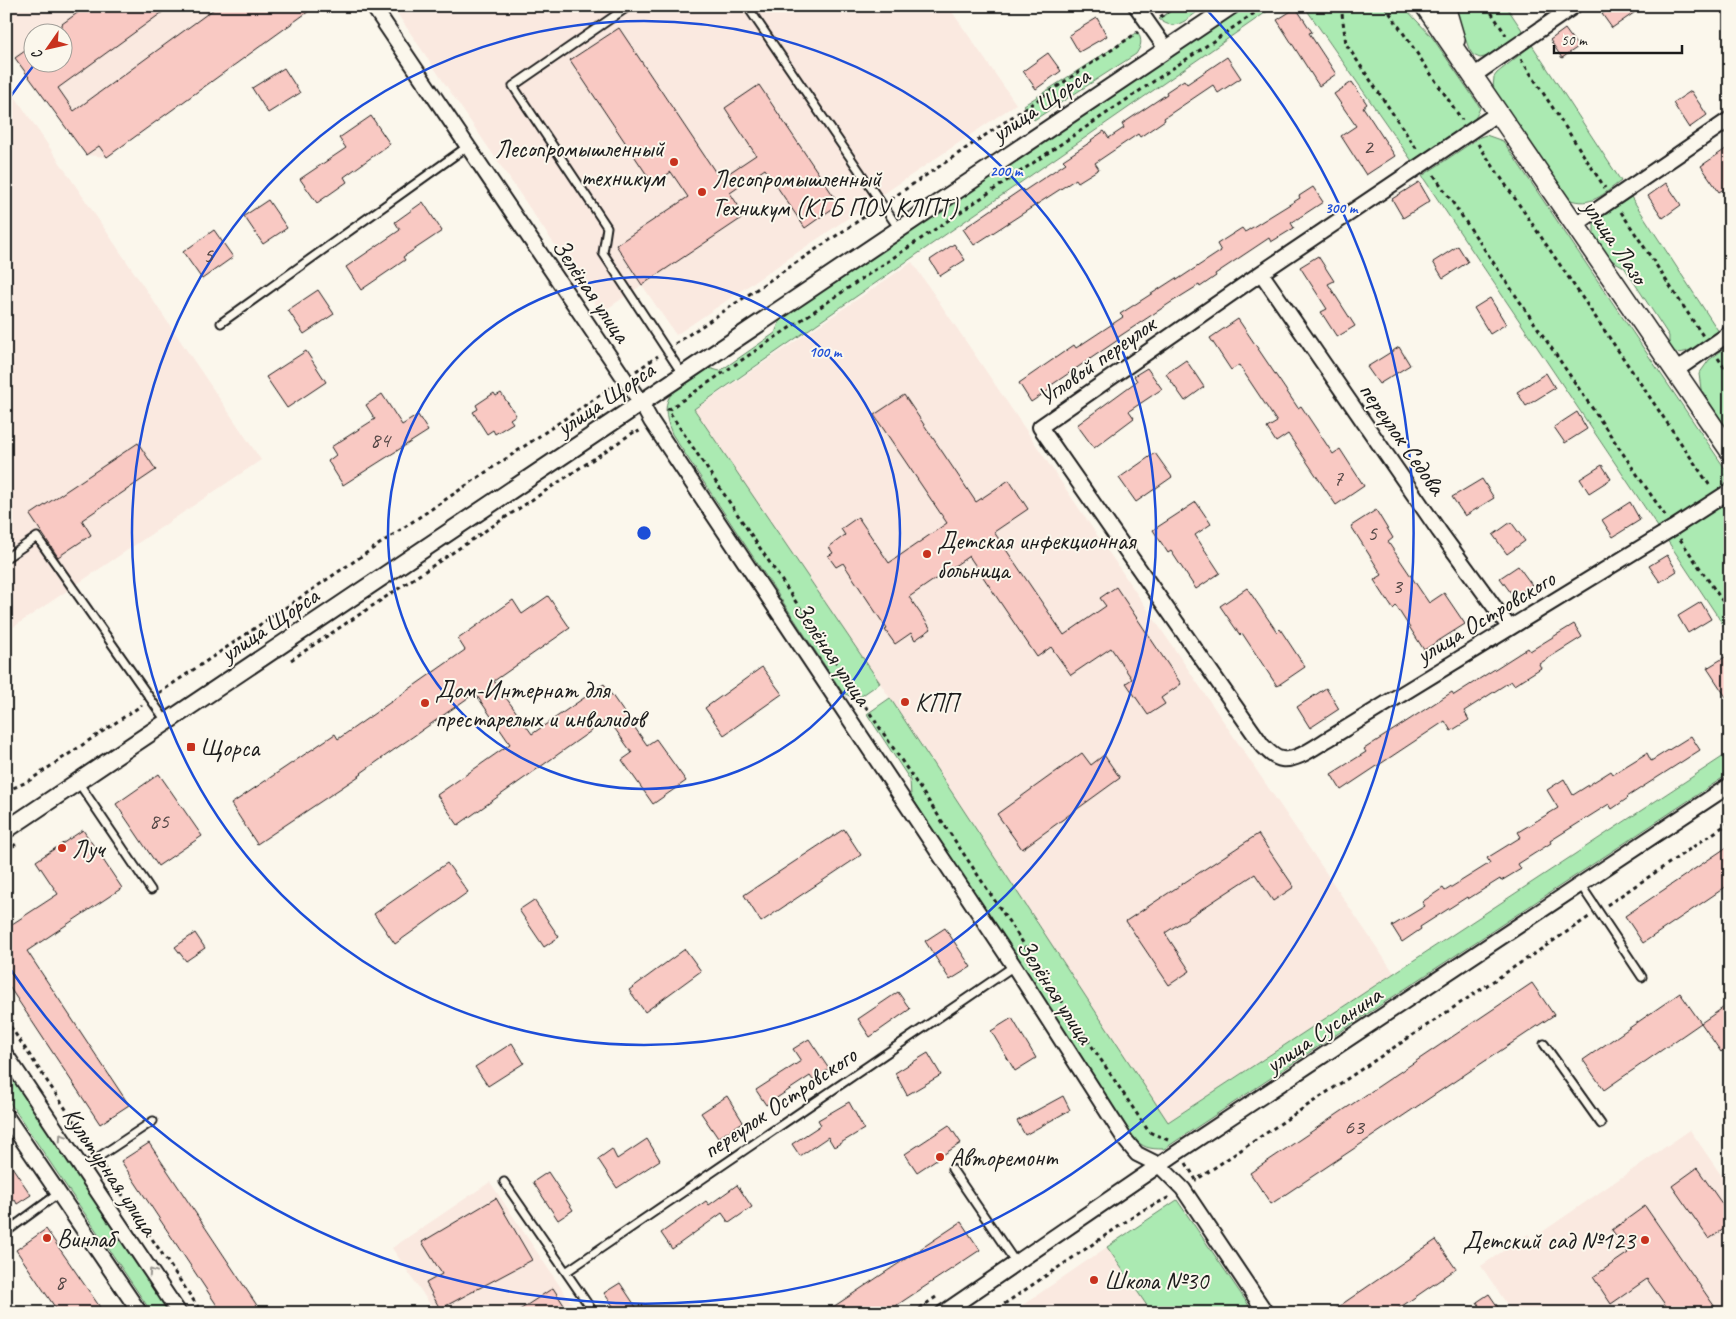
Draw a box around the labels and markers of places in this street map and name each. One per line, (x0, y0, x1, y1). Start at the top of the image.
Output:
place label: Лесопромышленный техникум (495, 133, 666, 194)
marker: Лесопромышленный техникум (668, 156, 680, 168)
place label: Лесопромышленный Техникум (КГБ ПОУ КЛПТ) (712, 163, 959, 224)
marker: Лесопромышленный Техникум (КГБ ПОУ КЛПТ) (696, 186, 708, 198)
centre of rings (635, 524, 653, 542)
place label: Детская инфекционная больница (937, 525, 1138, 586)
marker: Детская инфекционная больница (921, 548, 933, 560)
place label: Дом-Интернат для престарелых и инвалидов (435, 674, 650, 735)
place label: КПП (915, 687, 962, 719)
marker: КПП (899, 696, 911, 708)
marker: Дом-Интернат для престарелых и инвалидов (419, 697, 431, 709)
place label: Щорса (201, 732, 261, 764)
marker: Щорса (185, 741, 197, 753)
place label: Луч (72, 833, 107, 865)
marker: Луч (56, 842, 68, 854)
place label: Авторемонт (950, 1142, 1059, 1174)
marker: Авторемонт (934, 1151, 946, 1163)
place label: Винлаб (57, 1223, 120, 1255)
place label: Детский сад №123 (1462, 1225, 1637, 1257)
marker: Винлаб (41, 1232, 53, 1244)
marker: Детский сад №123 (1639, 1234, 1651, 1246)
place label: Школа №30 (1104, 1265, 1210, 1297)
marker: Школа №30 (1088, 1274, 1100, 1286)

